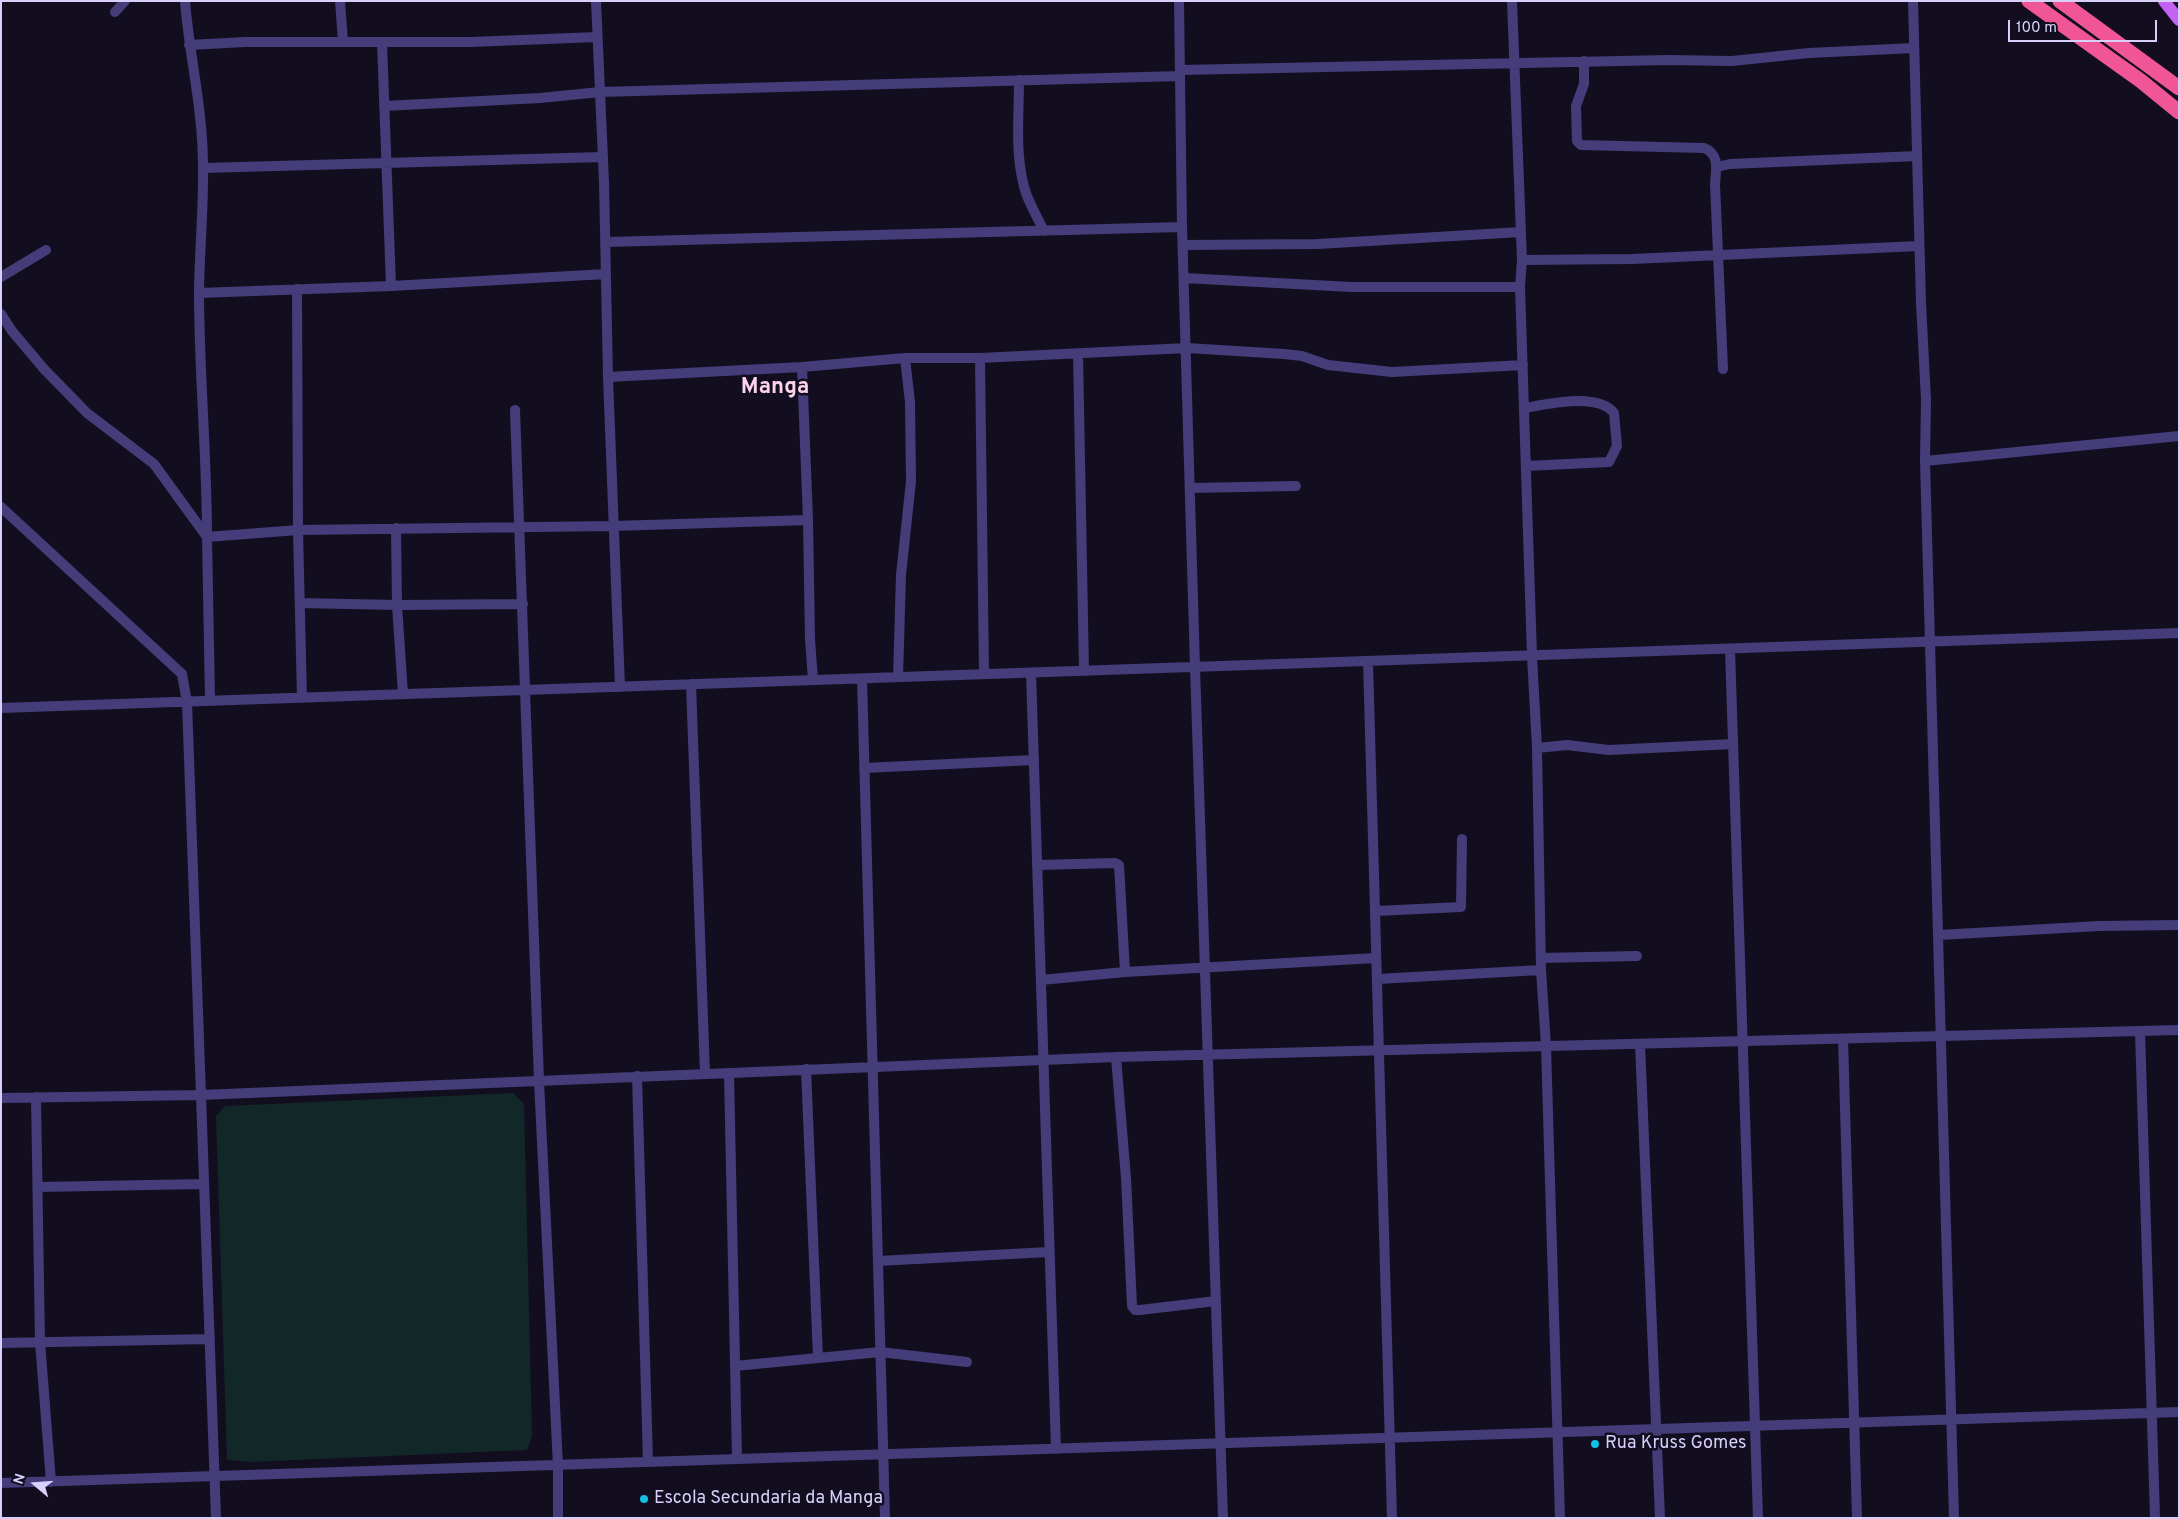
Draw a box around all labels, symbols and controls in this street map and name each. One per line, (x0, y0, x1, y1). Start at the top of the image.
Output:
scale bar (2010, 10, 2159, 42)
text: 100 m (2016, 19, 2057, 38)
district label: Manga (741, 376, 809, 402)
place label: Rua Kruss Gomes (1605, 1433, 1746, 1455)
marker: Rua Kruss Gomes (1589, 1438, 1601, 1450)
north arrow (10, 1459, 60, 1509)
text: N (11, 1472, 30, 1487)
place label: Escola Secundaria da Manga (654, 1488, 883, 1510)
marker: Escola Secundaria da Manga (638, 1493, 650, 1505)

